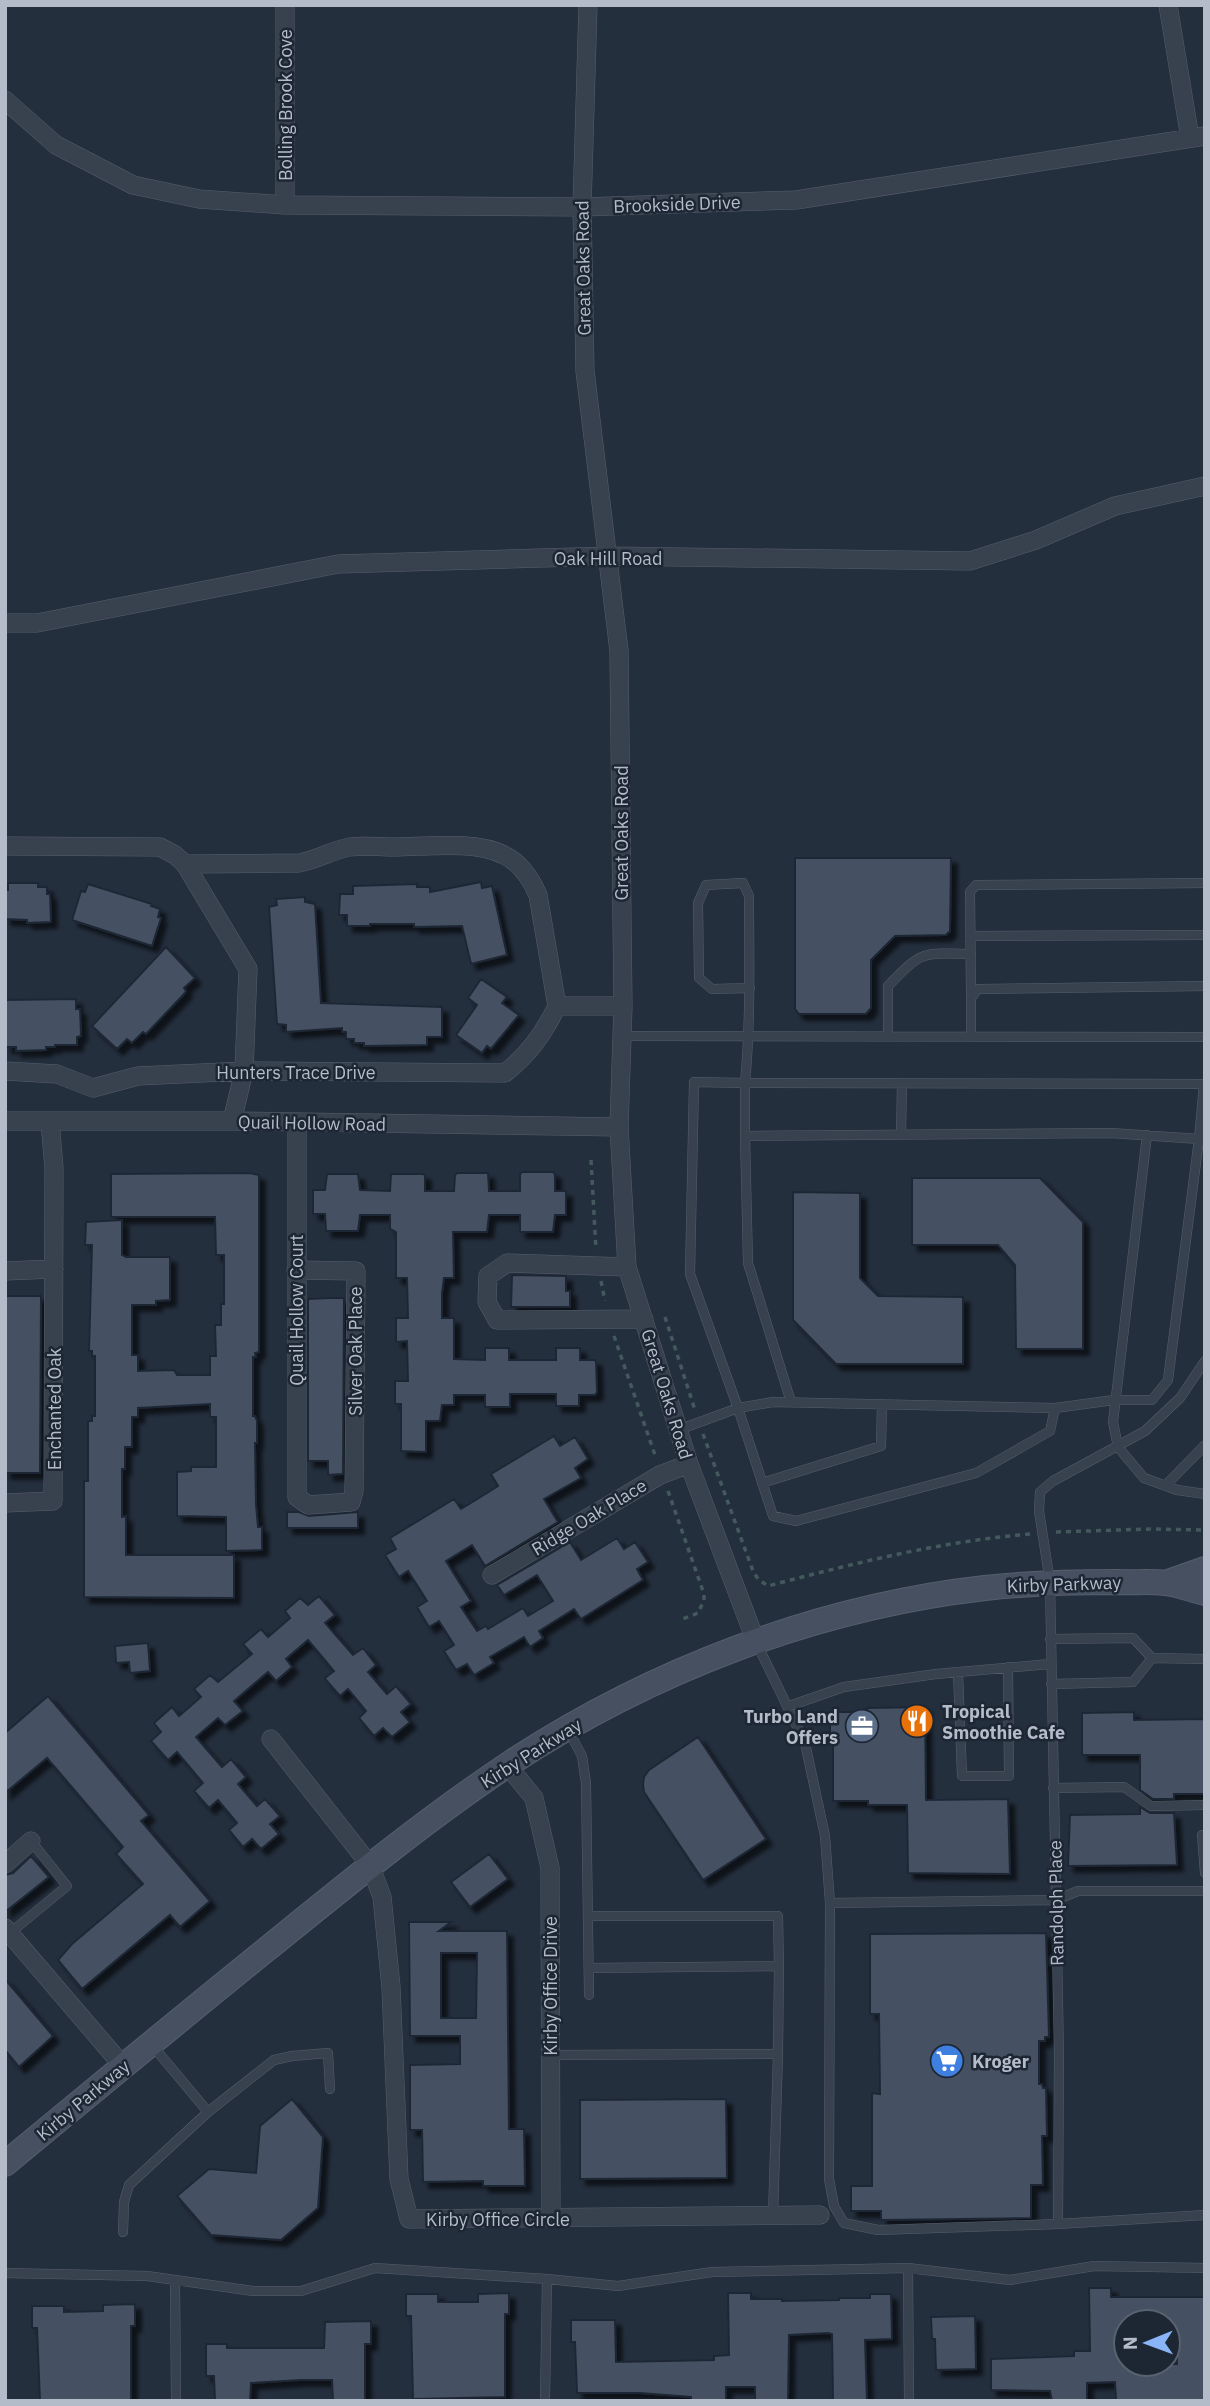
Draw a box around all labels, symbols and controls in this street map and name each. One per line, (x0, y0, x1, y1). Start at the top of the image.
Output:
street label: Bolling Brook Cove (274, 29, 297, 181)
street label: Brookside Drive (613, 190, 741, 218)
street label: Great Oaks Road (570, 200, 596, 336)
street label: Oak Hill Road (554, 547, 662, 570)
street label: Great Oaks Road (610, 765, 633, 901)
street label: Hunters Trace Drive (216, 1061, 376, 1084)
street label: Quail Hollow Road (238, 1110, 386, 1136)
street label: Quail Hollow Court (285, 1234, 308, 1386)
street label: Silver Oak Place (344, 1286, 367, 1416)
street label: Great Oaks Road (636, 1326, 698, 1462)
street label: Enchanted Oak (43, 1347, 66, 1470)
street label: Ridge Oak Place (527, 1474, 651, 1560)
street label: Kirby Parkway (1006, 1571, 1122, 1597)
place label: Tropical Smoothie Cafe (942, 1700, 1065, 1744)
restaurant icon: Tropical Smoothie Cafe (898, 1702, 936, 1740)
place label: Turbo Land Offers (743, 1705, 838, 1749)
office icon: Turbo Land Offers (843, 1707, 881, 1745)
street label: Kirby Parkway (476, 1713, 586, 1793)
street label: Randolph Place (1043, 1840, 1069, 1966)
street label: Kirby Office Drive (539, 1916, 562, 2056)
supermarket icon: Kroger (928, 2042, 966, 2080)
place label: Kroger (972, 2050, 1029, 2073)
street label: Kirby Parkway (32, 2054, 134, 2146)
street label: Kirby Office Circle (426, 2208, 570, 2231)
north arrow (1112, 2308, 1182, 2378)
text: N (1118, 2336, 1142, 2350)

